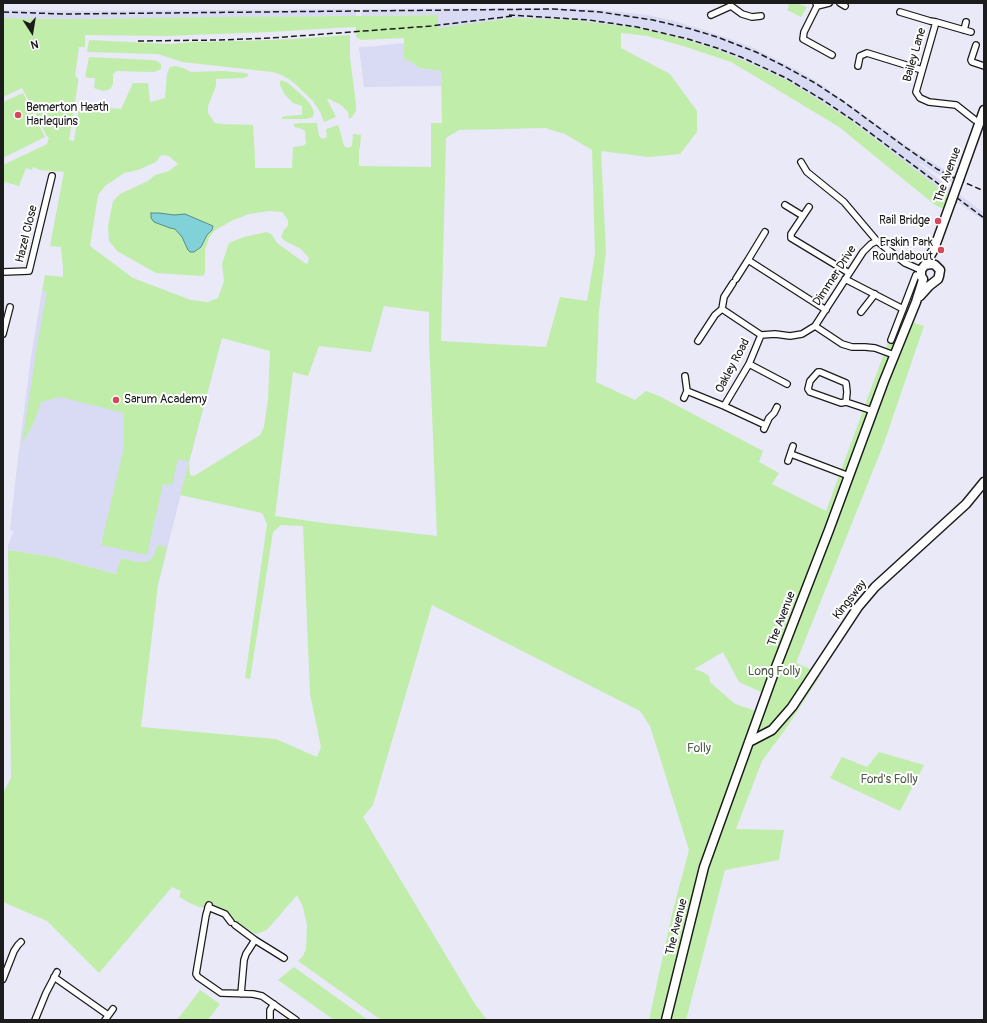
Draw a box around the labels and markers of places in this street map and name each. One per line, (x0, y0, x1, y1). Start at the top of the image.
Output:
place label: Bemerton Heath Harlequins (26, 101, 109, 129)
marker: Bemerton Heath Harlequins (13, 110, 23, 120)
place label: Rail Bridge (879, 214, 930, 228)
marker: Rail Bridge (933, 216, 943, 226)
place label: Erskin Park Roundabout (872, 236, 933, 264)
marker: Erskin Park Roundabout (936, 245, 946, 255)
place label: Sarum Academy (124, 393, 207, 407)
marker: Sarum Academy (111, 395, 121, 405)

